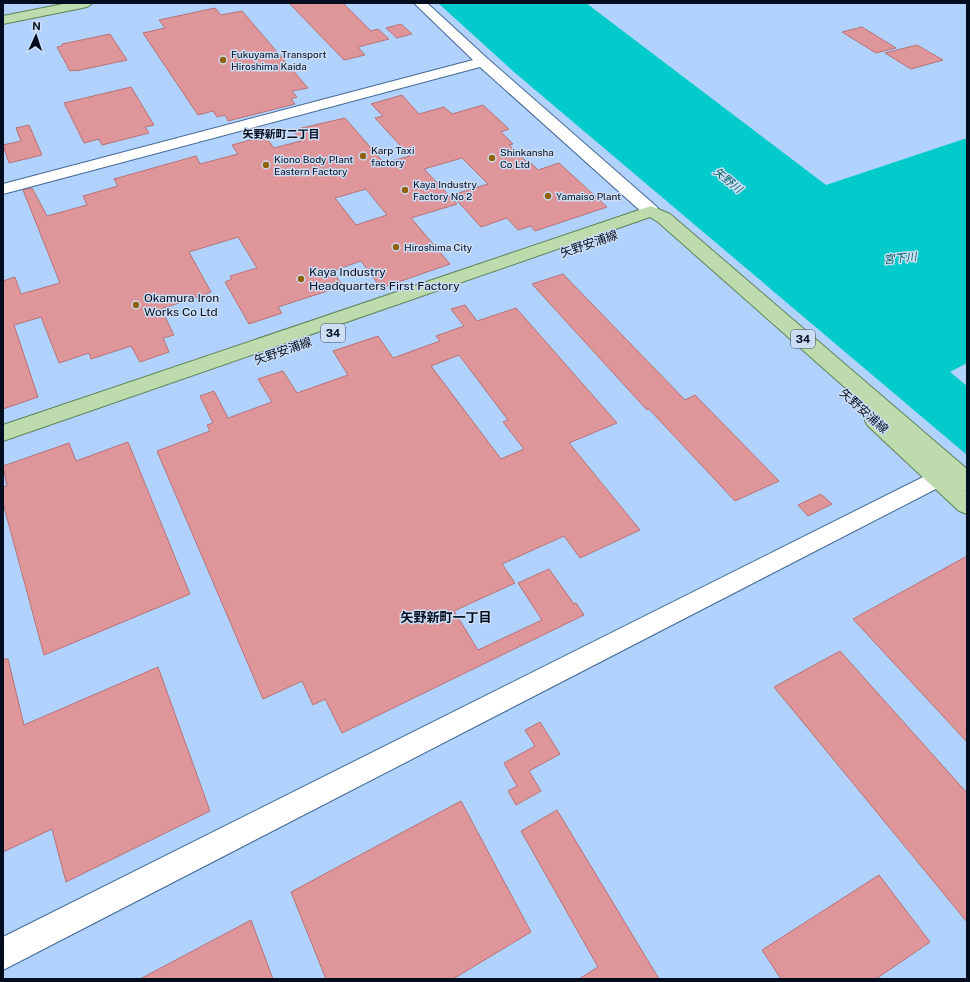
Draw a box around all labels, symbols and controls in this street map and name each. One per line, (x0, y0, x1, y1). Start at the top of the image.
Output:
north arrow (16, 16, 56, 56)
text: N (32, 20, 41, 32)
place label: Fukuyama Transport Hiroshima Kaida (231, 48, 326, 72)
marker: Fukuyama Transport Hiroshima Kaida (218, 55, 228, 65)
district label: 矢野新町二丁目 (243, 128, 320, 140)
place label: Karp Taxi factory (371, 144, 414, 168)
place label: Shinkansha Co Ltd (500, 146, 554, 170)
marker: Karp Taxi factory (358, 151, 368, 161)
place label: Kiono Body Plant Eastern Factory (274, 153, 353, 177)
marker: Shinkansha Co Ltd (487, 153, 497, 163)
marker: Kiono Body Plant Eastern Factory (261, 160, 271, 170)
water label: 矢野川 (711, 165, 745, 196)
place label: Kaya Industry Factory No 2 (413, 178, 478, 202)
marker: Kaya Industry Factory No 2 (400, 185, 410, 195)
place label: Yamaiso Plant (556, 190, 621, 202)
marker: Yamaiso Plant (543, 191, 553, 201)
street label: 矢野安浦線 (558, 228, 620, 260)
place label: Hiroshima City (404, 241, 473, 253)
marker: Hiroshima City (391, 242, 401, 252)
water label: 宮下川 (883, 250, 918, 266)
place label: Kaya Industry Headquarters First Factory (309, 265, 460, 293)
marker: Kaya Industry Headquarters First Factory (296, 274, 306, 284)
place label: Okamura Iron Works Co Ltd (144, 291, 219, 319)
marker: Okamura Iron Works Co Ltd (131, 300, 141, 310)
road number: 34 (321, 324, 345, 342)
road number: 34 (791, 330, 815, 348)
street label: 矢野安浦線 (252, 335, 314, 367)
street label: 矢野安浦線 (837, 386, 891, 436)
district label: 矢野新町一丁目 (400, 610, 492, 625)

